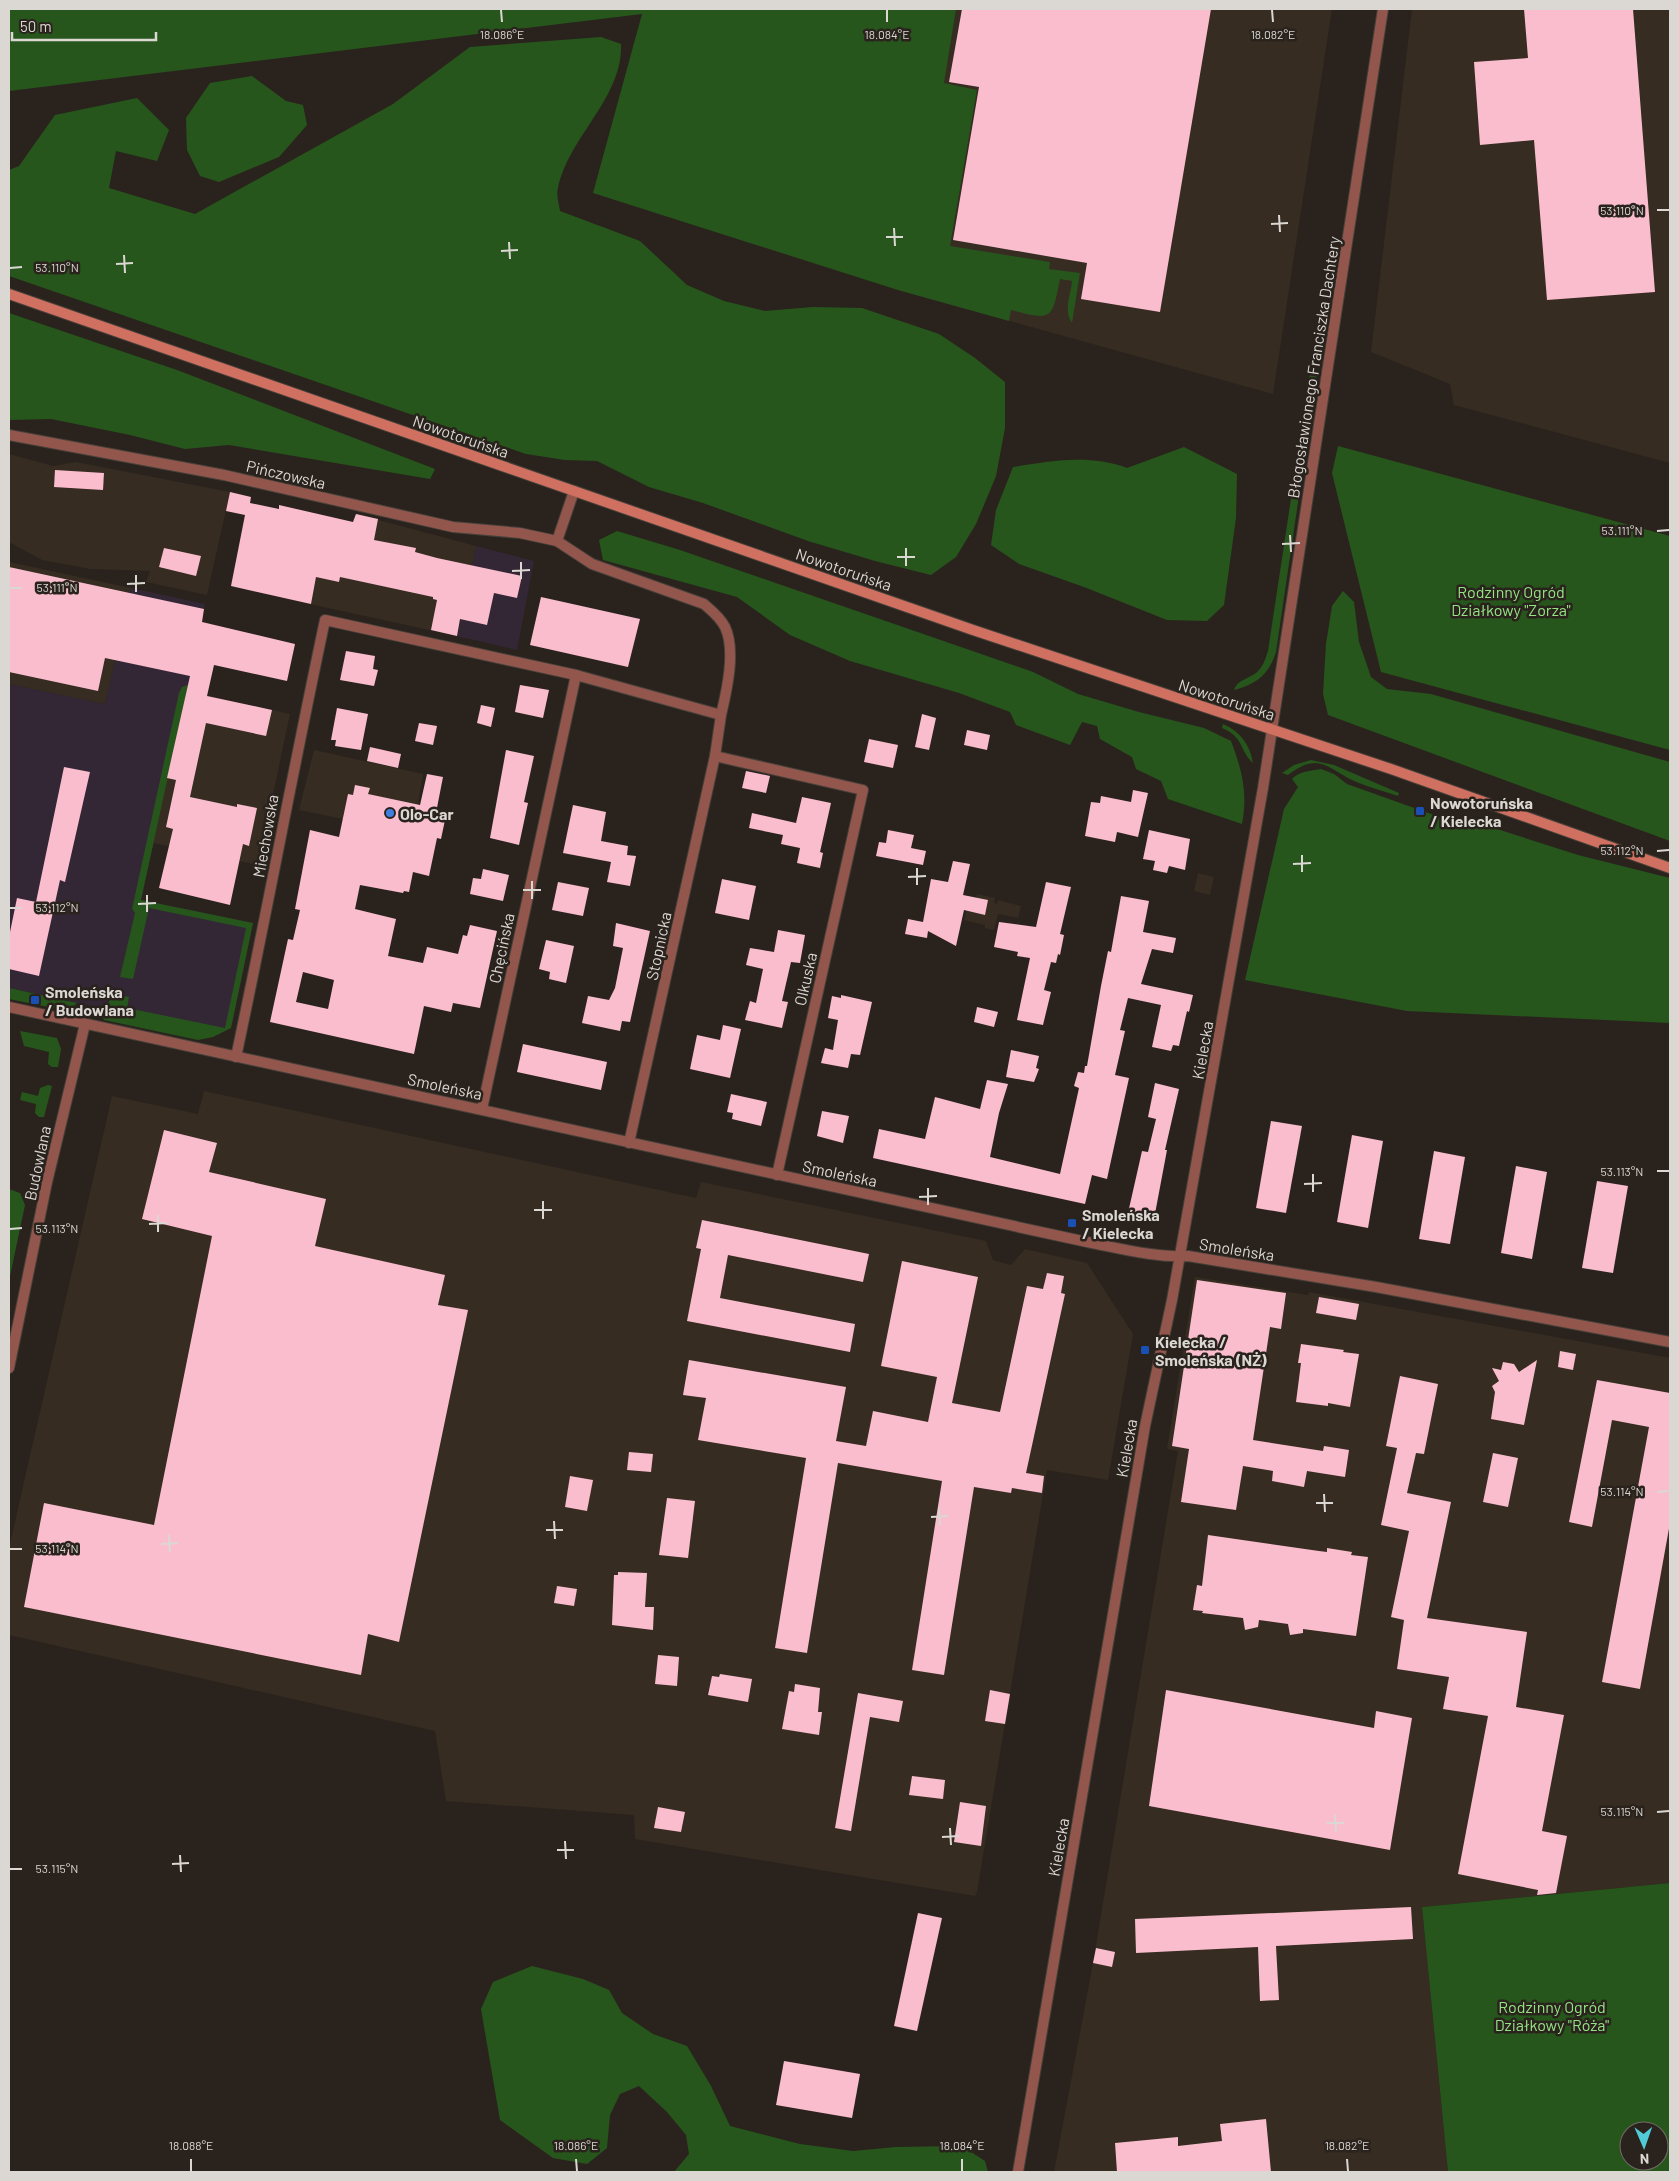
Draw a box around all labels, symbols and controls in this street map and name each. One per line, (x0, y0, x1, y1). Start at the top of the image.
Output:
scale bar (12, 10, 156, 42)
text: 50 m (20, 17, 52, 35)
text: 18.086°E (480, 27, 524, 41)
text: 18.084°E (865, 27, 909, 41)
text: 18.082°E (1251, 27, 1295, 41)
text: 53.110°N (1600, 203, 1644, 217)
street label: Błogosławionego Franciszka Dachtery (1283, 234, 1343, 499)
text: 53.110°N (35, 260, 79, 274)
street label: Nowotoruńska (411, 411, 511, 461)
street label: Pińczowska (245, 456, 327, 492)
text: 53.111°N (1601, 523, 1643, 537)
street label: Nowotoruńska (794, 544, 894, 594)
text: 53.111°N (36, 580, 78, 594)
park label: Rodzinny Ogród Działkowy "Zorza" (1451, 582, 1571, 619)
street label: Nowotoruńska (1176, 674, 1278, 724)
street label: Miechowska (248, 793, 282, 879)
place label: Nowotoruńska / Kielecka (1430, 793, 1533, 830)
place label: Olo-Car (400, 804, 454, 823)
marker: Nowotoruńska / Kielecka (1414, 805, 1426, 817)
marker: Olo-Car (384, 807, 396, 819)
text: 53.112°N (1600, 843, 1644, 857)
text: 53.112°N (35, 900, 79, 914)
street label: Stopnicka (641, 910, 675, 982)
street label: Chęcińska (484, 911, 518, 985)
street label: Olkuska (790, 951, 820, 1007)
place label: Smoleńska / Budowlana (45, 982, 134, 1019)
marker: Smoleńska / Budowlana (29, 994, 41, 1006)
street label: Kielecka (1188, 1019, 1216, 1081)
street label: Smoleńska (406, 1069, 484, 1103)
street label: Budowlana (20, 1124, 54, 1202)
street label: Smoleńska (801, 1156, 879, 1190)
text: 53.113°N (1601, 1164, 1643, 1178)
place label: Smoleńska / Kielecka (1082, 1205, 1160, 1242)
marker: Smoleńska / Kielecka (1066, 1217, 1078, 1229)
text: 53.113°N (36, 1221, 78, 1235)
street label: Smoleńska (1198, 1234, 1276, 1264)
place label: Kielecka / Smoleńska (NŻ) (1155, 1332, 1267, 1369)
marker: Kielecka / Smoleńska (NŻ) (1139, 1344, 1151, 1356)
street label: Kielecka (1112, 1417, 1140, 1479)
text: 53.114°N (1600, 1484, 1644, 1498)
text: 53.114°N (35, 1541, 79, 1555)
text: 53.115°N (1601, 1804, 1643, 1818)
street label: Kielecka (1044, 1816, 1072, 1878)
text: 53.115°N (36, 1861, 78, 1875)
park label: Rodzinny Ogród Działkowy "Róża" (1495, 1997, 1609, 2034)
north arrow (1619, 2121, 1669, 2171)
text: 18.088°E (169, 2138, 213, 2152)
text: 18.086°E (554, 2138, 598, 2152)
text: 18.084°E (940, 2138, 984, 2152)
text: 18.082°E (1325, 2138, 1369, 2152)
text: N (1640, 2151, 1649, 2168)

